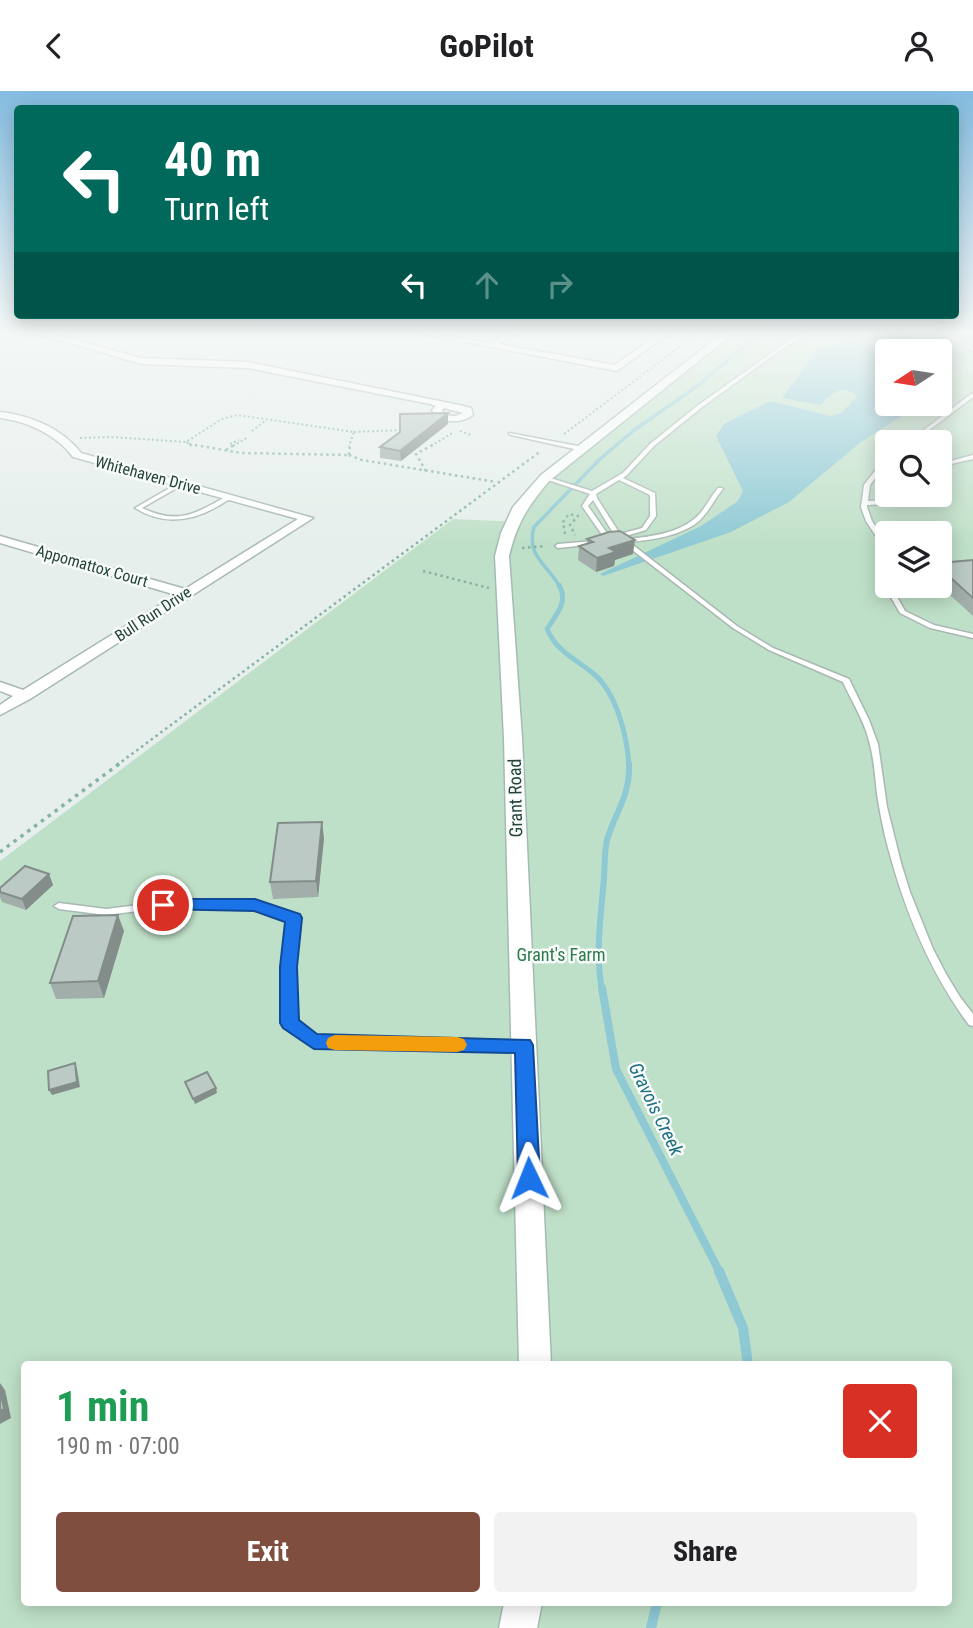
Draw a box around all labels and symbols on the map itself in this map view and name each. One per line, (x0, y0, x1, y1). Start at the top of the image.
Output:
north arrow (875, 339, 952, 417)
street label: Whitehaven Drive (93, 452, 203, 498)
street label: Appomattox Court (34, 541, 150, 591)
street label: Bull Run Drive (111, 582, 195, 646)
street label: Grant Road (504, 758, 526, 838)
pin (133, 875, 193, 935)
park label: Grant's Farm (516, 944, 606, 965)
water label: Gravois Creek (624, 1059, 689, 1160)
position arrow (492, 1141, 566, 1215)

